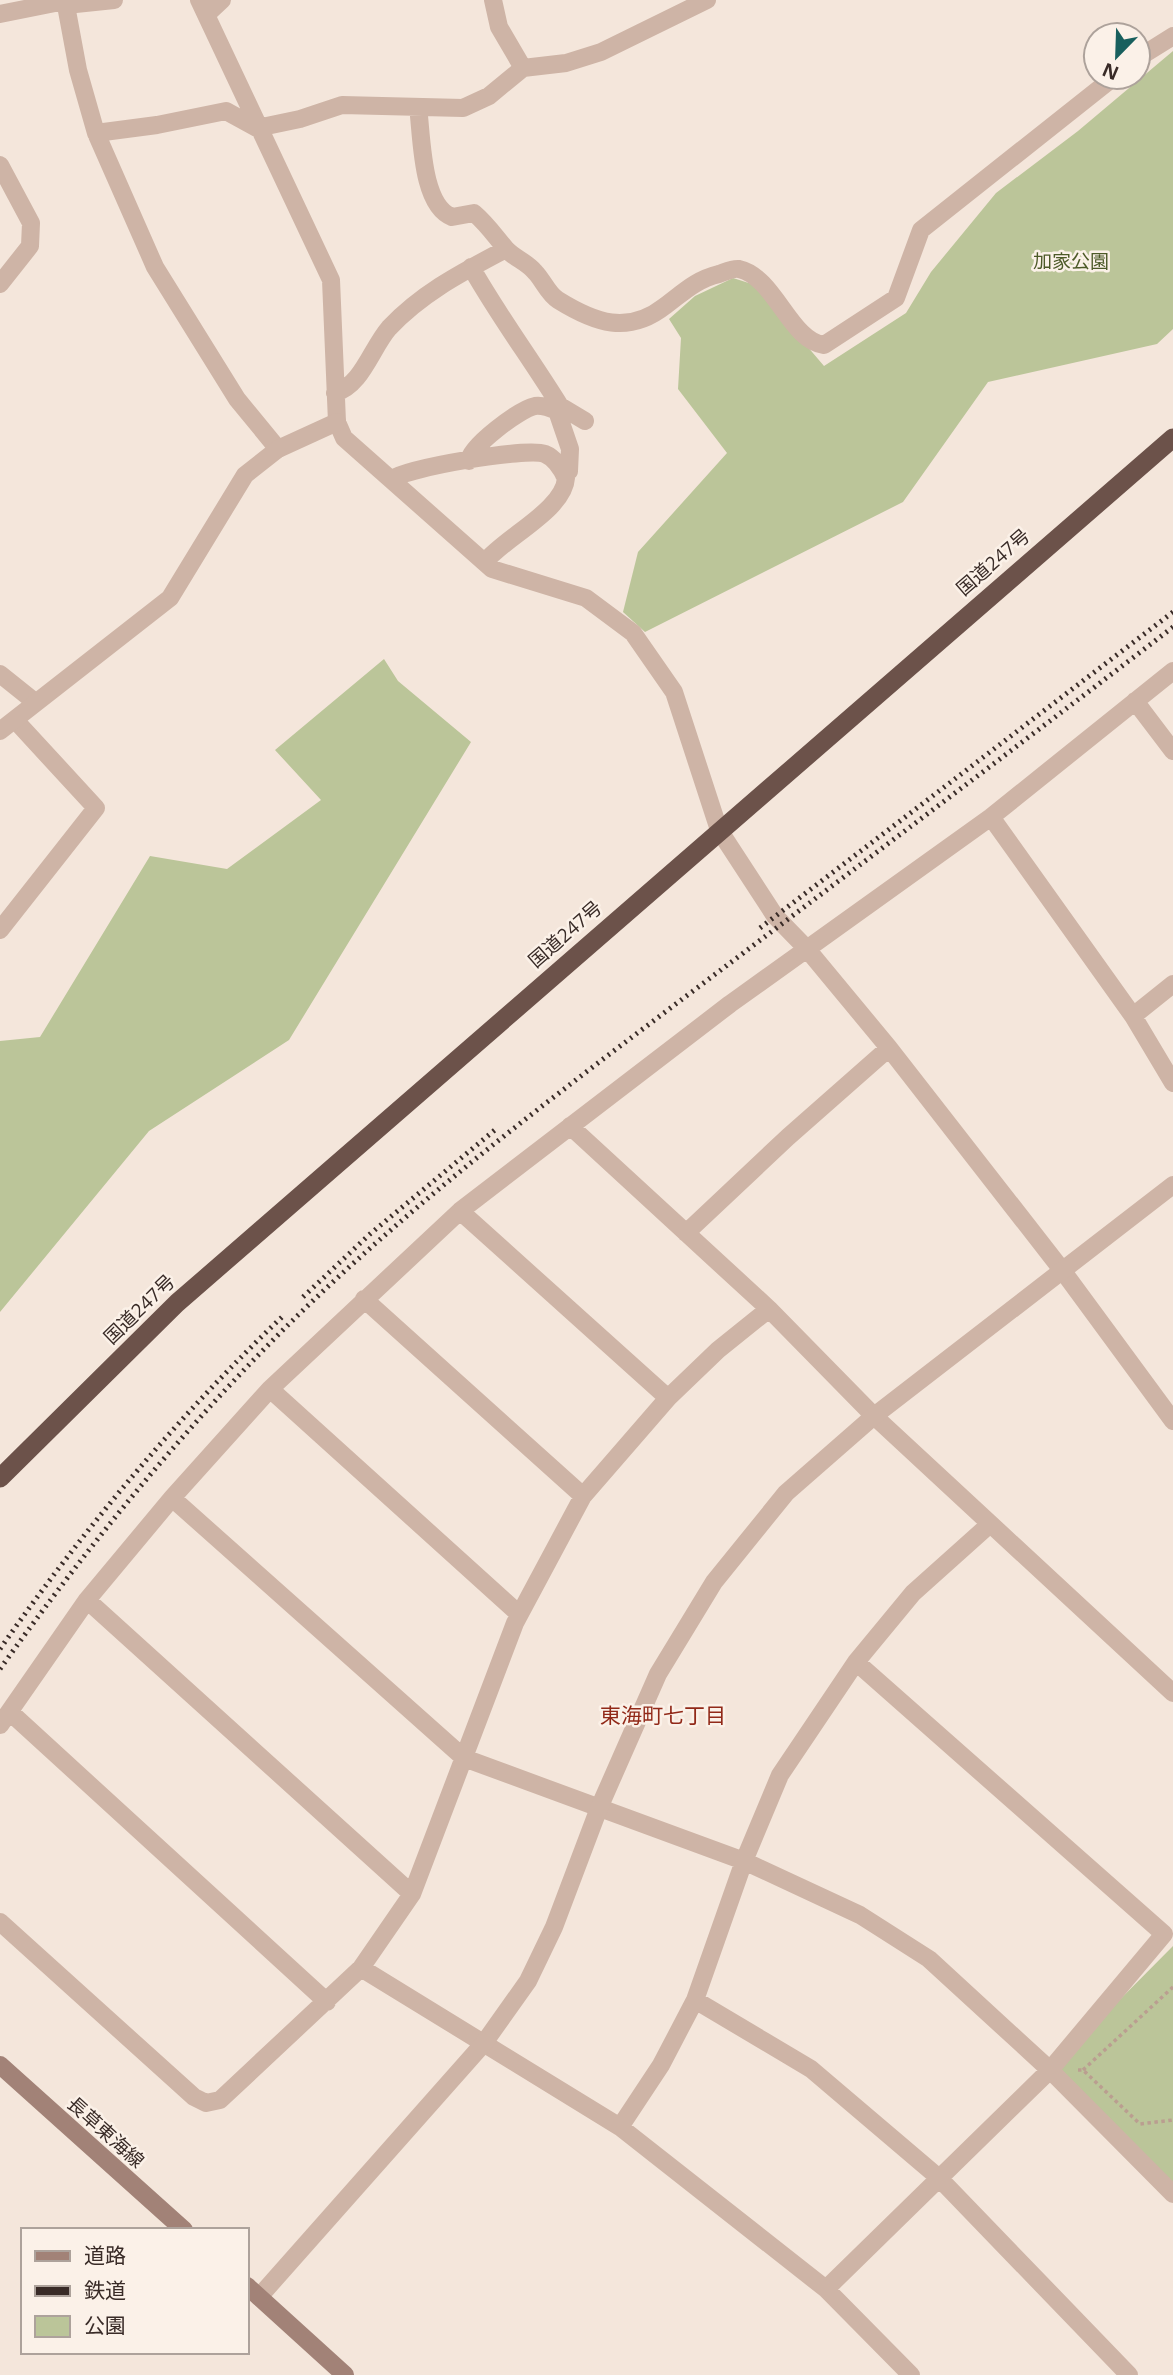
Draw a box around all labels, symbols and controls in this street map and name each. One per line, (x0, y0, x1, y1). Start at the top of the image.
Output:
north arrow (1082, 21, 1152, 91)
text: N (1098, 57, 1123, 87)
park label: 加家公園 (1033, 248, 1109, 274)
street label: 国道247号 (951, 523, 1035, 601)
street label: 国道247号 (523, 895, 607, 973)
street label: 国道247号 (98, 1269, 180, 1349)
district label: 東海町七丁目 (600, 1701, 726, 1729)
street label: 長草東海線 (62, 2091, 150, 2173)
legend (21, 2228, 248, 2354)
text: 道路 (84, 2241, 126, 2269)
text: 鉄道 (84, 2276, 126, 2304)
text: 公園 (84, 2311, 126, 2339)

